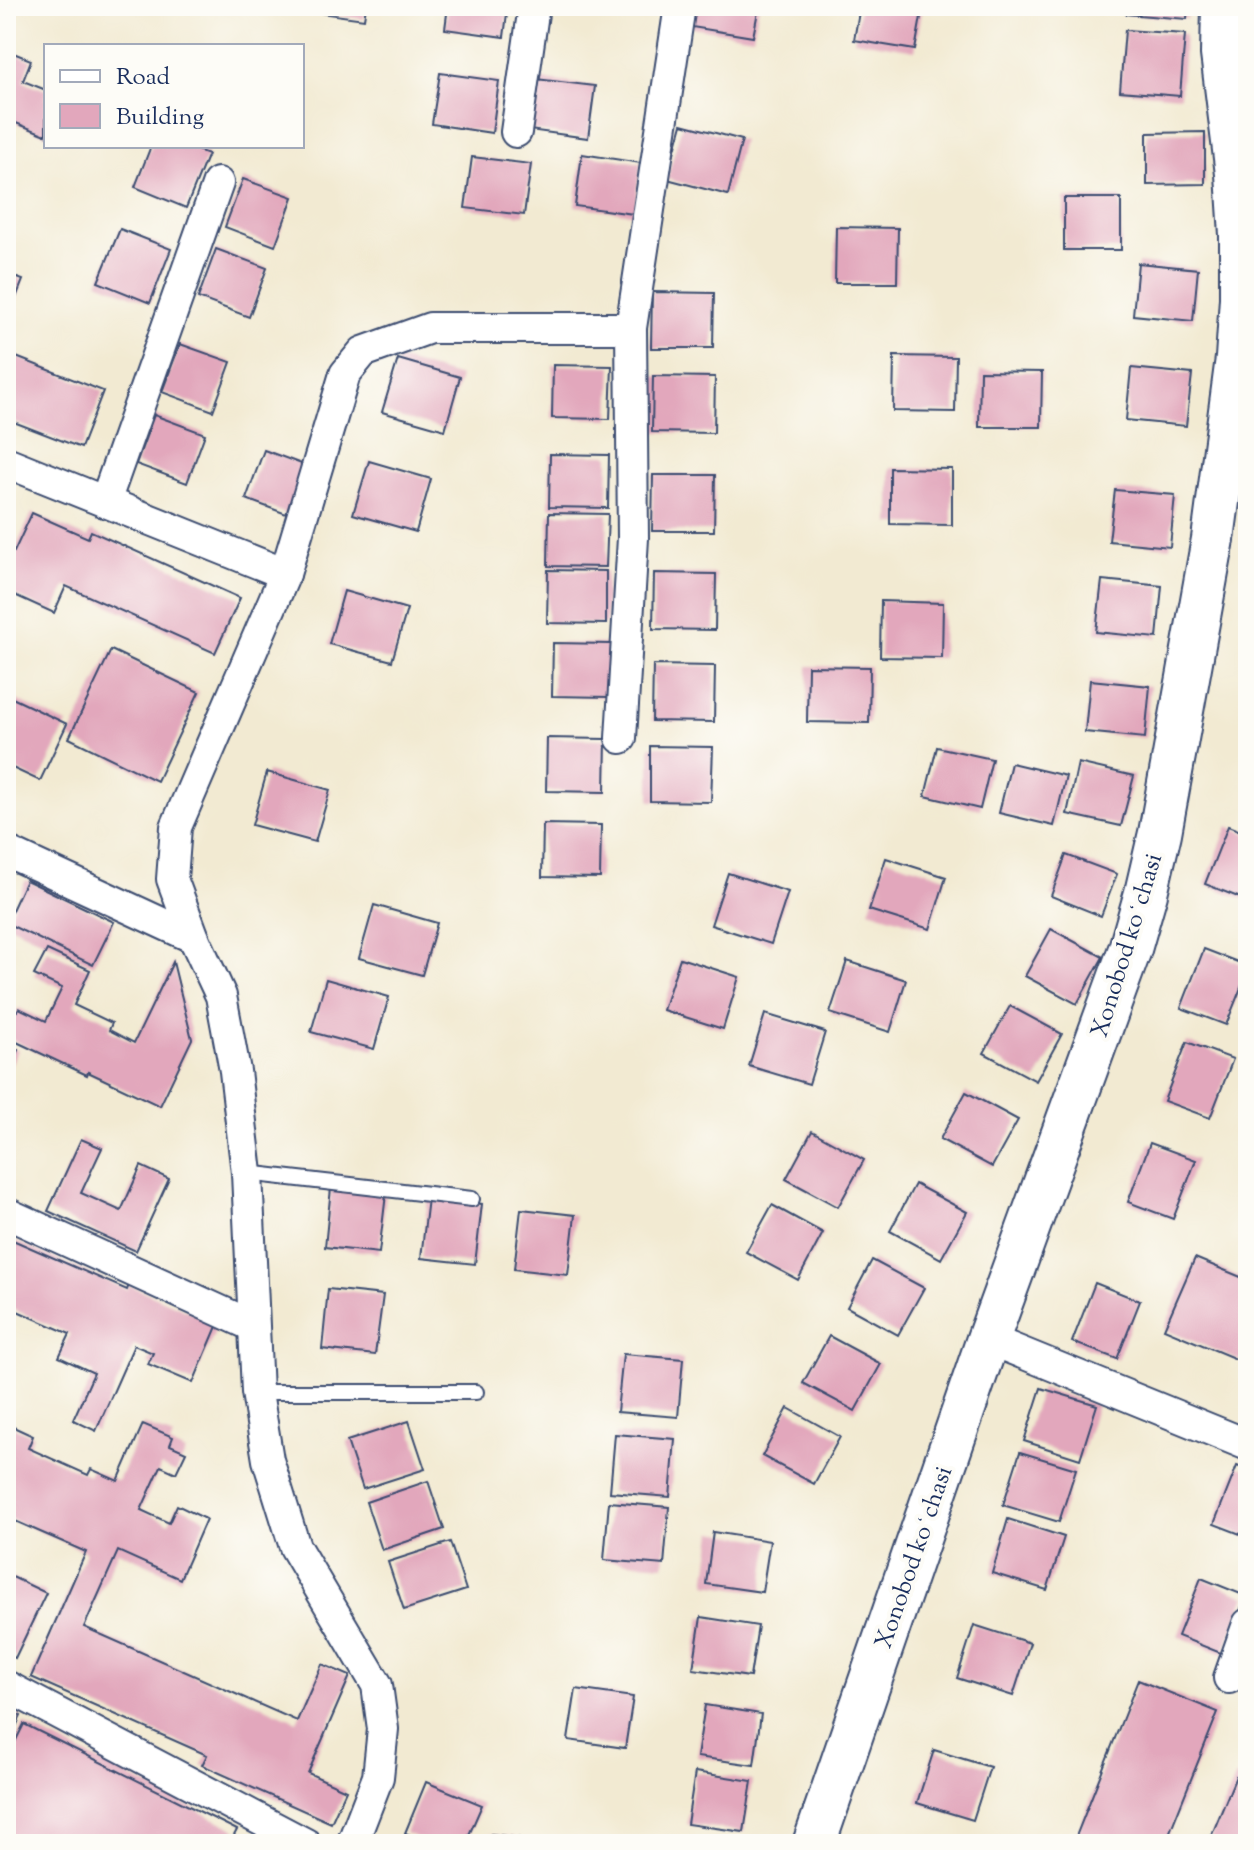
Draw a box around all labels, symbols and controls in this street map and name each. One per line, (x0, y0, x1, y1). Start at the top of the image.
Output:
legend (44, 44, 304, 148)
text: Road (116, 61, 170, 95)
text: Building (116, 101, 205, 135)
street label: Xonobod koʻchasi (1084, 849, 1172, 1042)
street label: Xonobod koʻchasi (868, 1462, 962, 1653)

